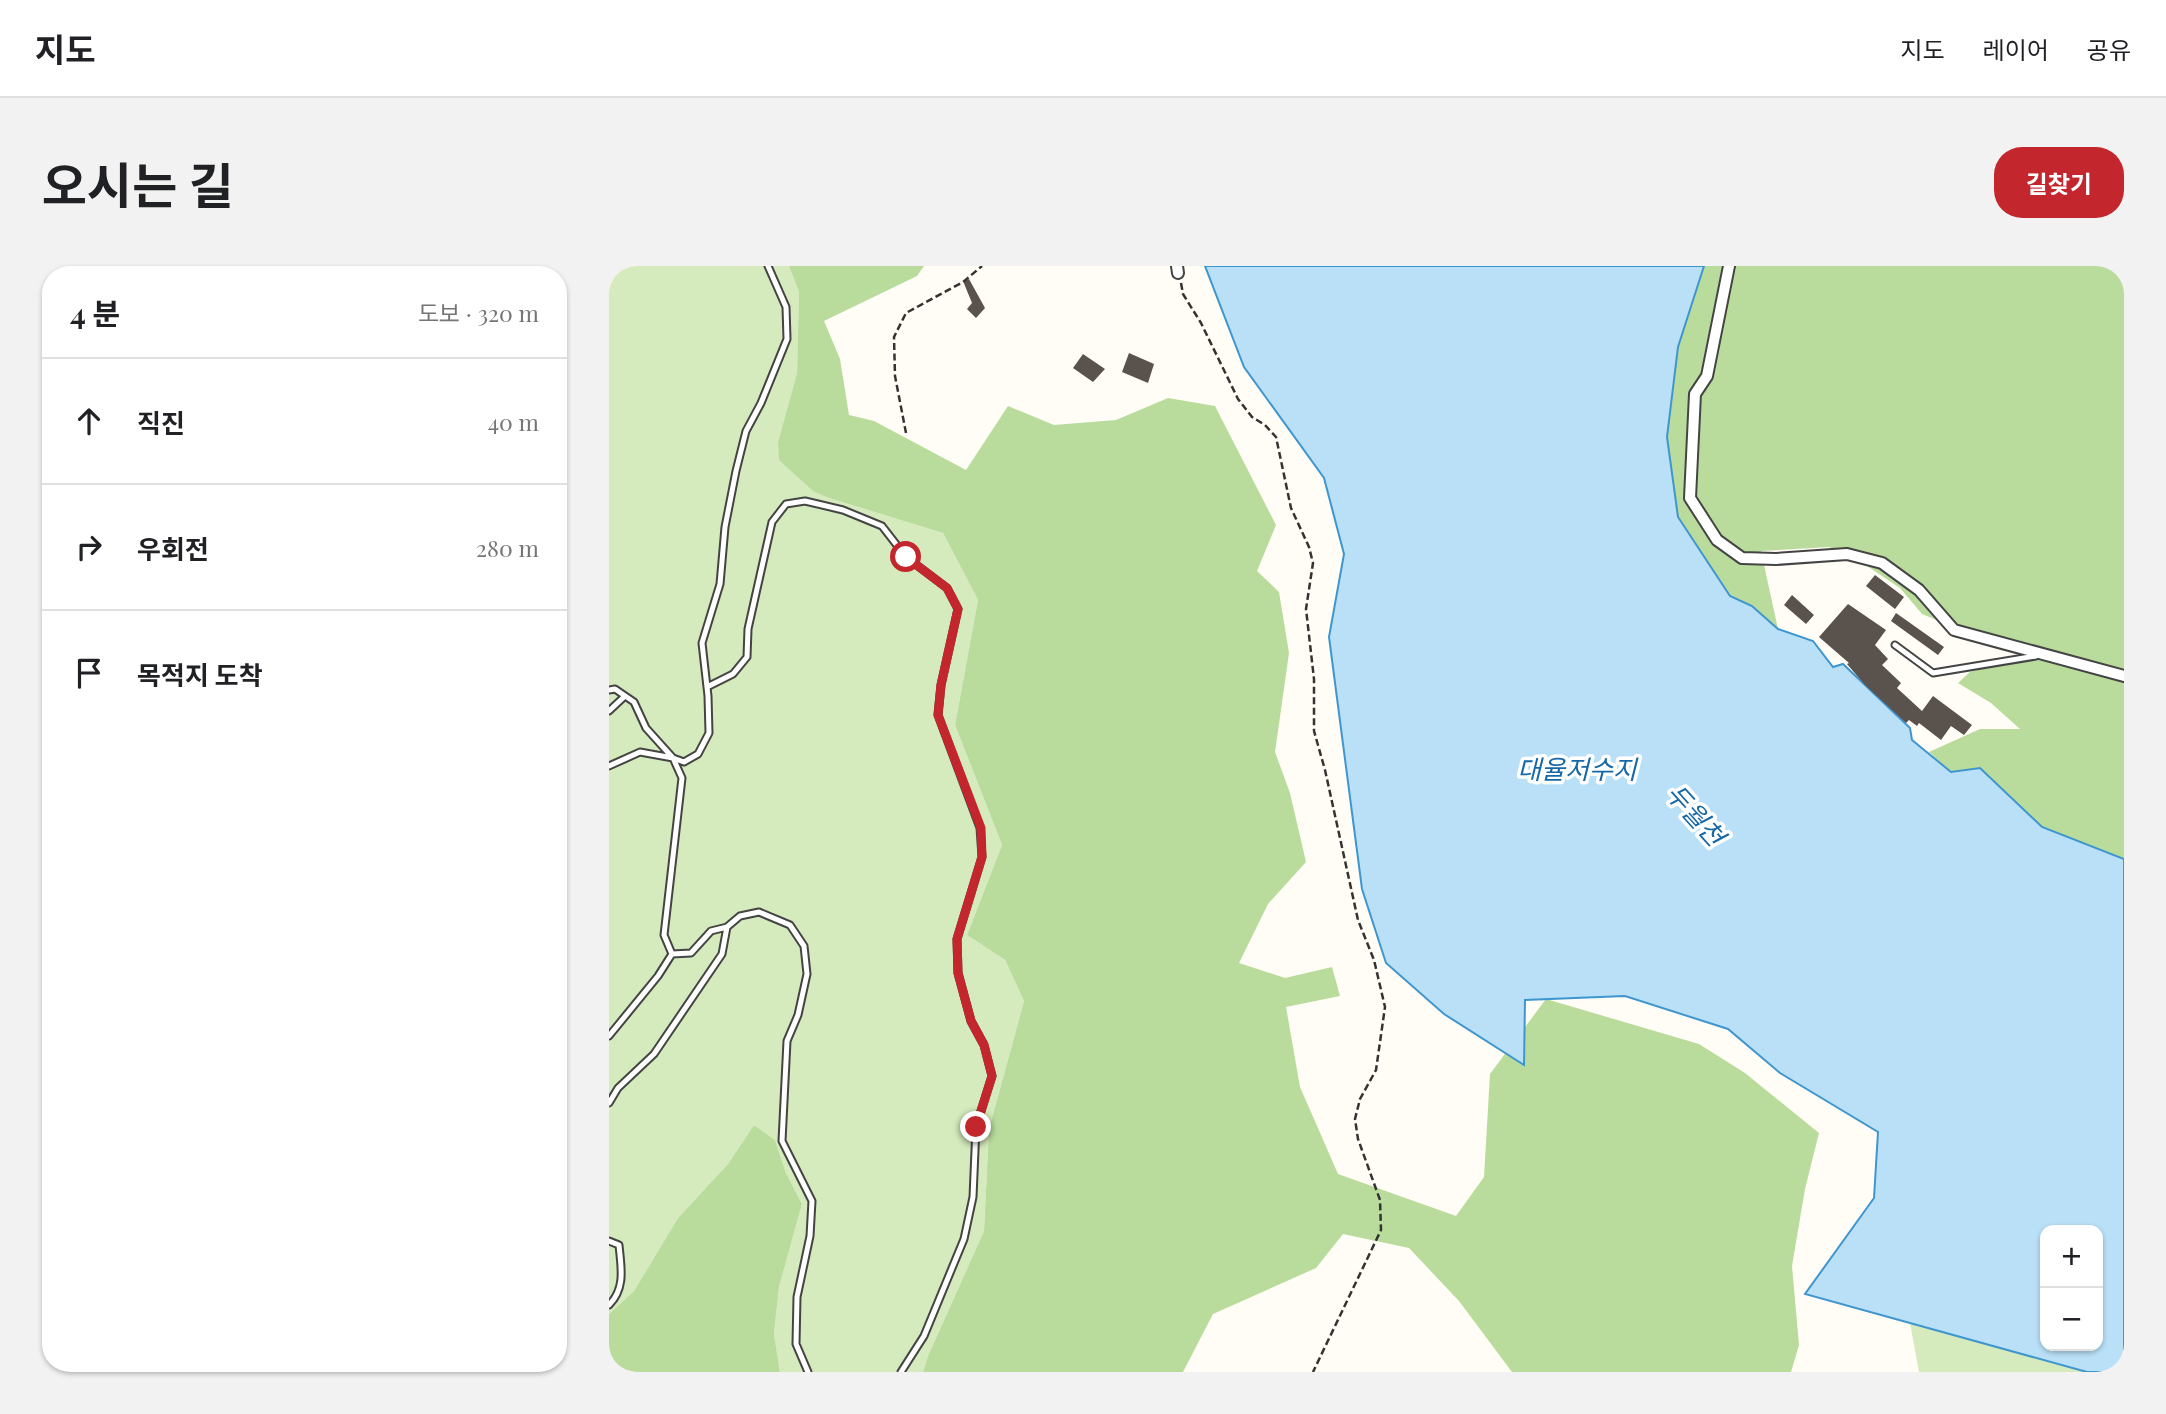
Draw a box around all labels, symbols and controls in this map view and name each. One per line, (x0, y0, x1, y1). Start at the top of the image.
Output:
text: 지도 (35, 26, 96, 70)
text: 지도 (1900, 33, 1945, 65)
text: 레이어 (1983, 33, 2049, 65)
text: 공유 (2087, 33, 2131, 65)
button: 길찾기 (1994, 147, 2124, 218)
text: 오시는 길 (42, 151, 234, 216)
text: 4 분 (70, 293, 120, 333)
text: 도보 · 320 m (418, 297, 539, 328)
icon: ahead (70, 402, 108, 440)
text: 직진 (137, 405, 185, 440)
text: 40 m (488, 406, 539, 437)
icon: right (70, 528, 108, 566)
text: 우회전 (137, 531, 209, 566)
text: 280 m (476, 532, 539, 563)
route start (890, 541, 921, 572)
icon: arrive (70, 654, 108, 692)
text: 목적지 도착 (137, 657, 263, 692)
water label: 대율저수지 (1517, 751, 1639, 786)
water label: 두월천 (1659, 776, 1735, 855)
route end (960, 1111, 991, 1142)
map controls (2040, 1225, 2103, 1351)
button: + (2040, 1225, 2103, 1288)
button: − (2040, 1288, 2103, 1351)

